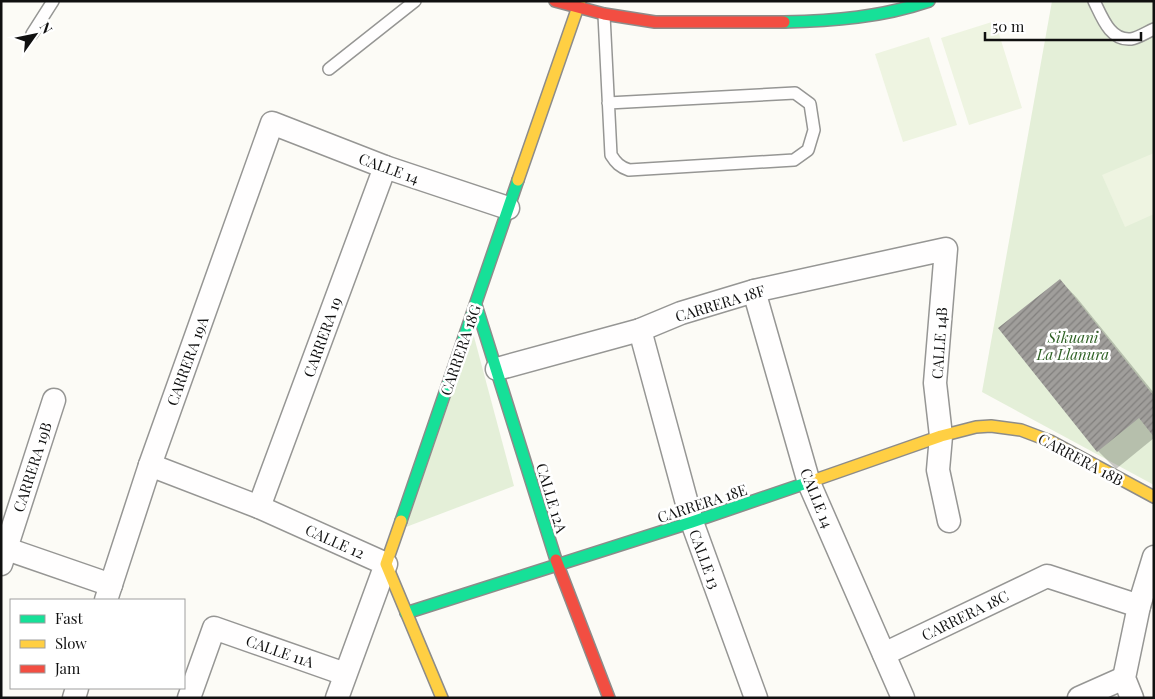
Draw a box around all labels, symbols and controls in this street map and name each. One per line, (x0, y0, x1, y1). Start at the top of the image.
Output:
north arrow (10, 10, 60, 60)
scale bar (985, 10, 1141, 42)
text: 50 m (992, 16, 1025, 36)
text: N (36, 18, 57, 37)
street label: CALLE 14 (356, 148, 422, 188)
street label: CARRERA 18F (673, 280, 768, 326)
street label: CARRERA 19 (298, 294, 346, 380)
street label: CARRERA 18G (435, 301, 485, 398)
street label: CALLE 14B (927, 306, 951, 380)
street label: CARRERA 19A (162, 313, 213, 408)
park label: Sikuani La Llanura (1036, 327, 1109, 364)
street label: CARRERA 19B (8, 419, 56, 515)
street label: CARRERA 18B (1035, 428, 1127, 490)
street label: CALLE 12A (532, 461, 572, 536)
street label: CALLE 14 (796, 465, 838, 531)
street label: CARRERA 18E (654, 479, 750, 527)
street label: CALLE 12 (302, 519, 368, 563)
street label: CALLE 13 (685, 526, 725, 592)
street label: CARRERA 18C (918, 585, 1012, 645)
legend (10, 599, 185, 689)
text: Fast (55, 608, 84, 628)
street label: CALLE 11A (243, 630, 317, 672)
text: Slow (55, 633, 87, 653)
text: Jam (54, 658, 81, 678)

